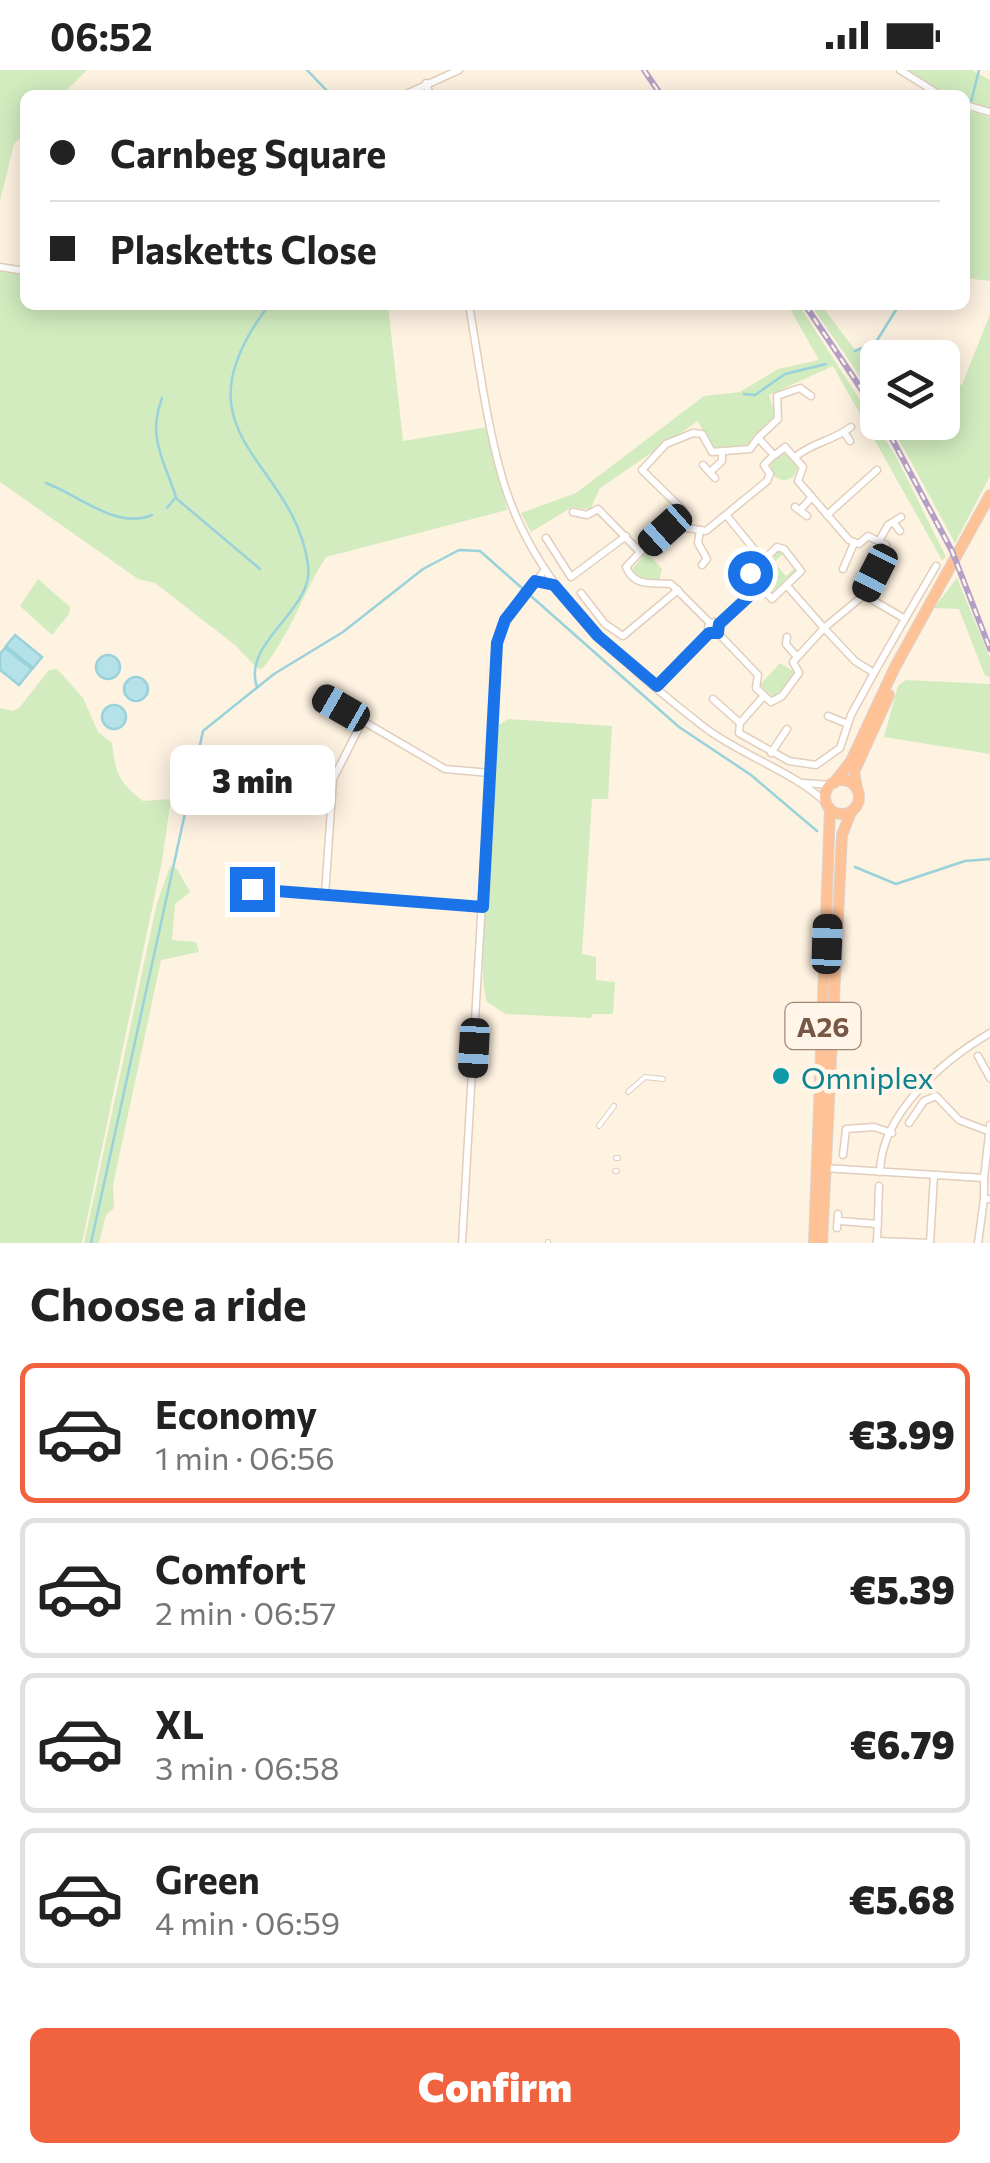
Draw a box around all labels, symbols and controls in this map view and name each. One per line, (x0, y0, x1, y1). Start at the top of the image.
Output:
text: 06:52 (50, 12, 153, 59)
text: Carnbeg Square (110, 129, 386, 176)
text: Plasketts Close (110, 225, 377, 272)
map controls (860, 340, 960, 440)
button: layers (860, 340, 960, 440)
car (633, 499, 697, 561)
car (848, 539, 902, 607)
route start (728, 551, 773, 596)
car (308, 680, 374, 736)
callout: 3 min (170, 744, 334, 814)
text: 3 min (212, 760, 293, 800)
route end (230, 867, 275, 912)
car (811, 913, 843, 975)
road number: A26 (786, 1003, 860, 1049)
car (457, 1017, 491, 1079)
place label: Omniplex (801, 1058, 934, 1095)
marker: Omniplex (770, 1065, 792, 1087)
text: Choose a ride (30, 1275, 307, 1330)
icon: car (35, 1388, 125, 1478)
text: Economy (155, 1390, 317, 1437)
text: €3.99 (849, 1410, 955, 1457)
text: 1 min · 06:56 (155, 1437, 335, 1477)
icon: car (35, 1543, 125, 1633)
text: Comfort (155, 1545, 306, 1592)
text: €5.39 (850, 1565, 955, 1612)
text: 2 min · 06:57 (155, 1592, 336, 1632)
icon: car (35, 1698, 125, 1788)
text: XL (155, 1700, 204, 1747)
text: €6.79 (850, 1720, 955, 1767)
text: 3 min · 06:58 (155, 1747, 339, 1787)
icon: car (35, 1853, 125, 1943)
text: Green (155, 1855, 260, 1902)
text: €5.68 (849, 1875, 955, 1922)
text: 4 min · 06:59 (155, 1902, 340, 1942)
button: Confirm (30, 2028, 960, 2143)

